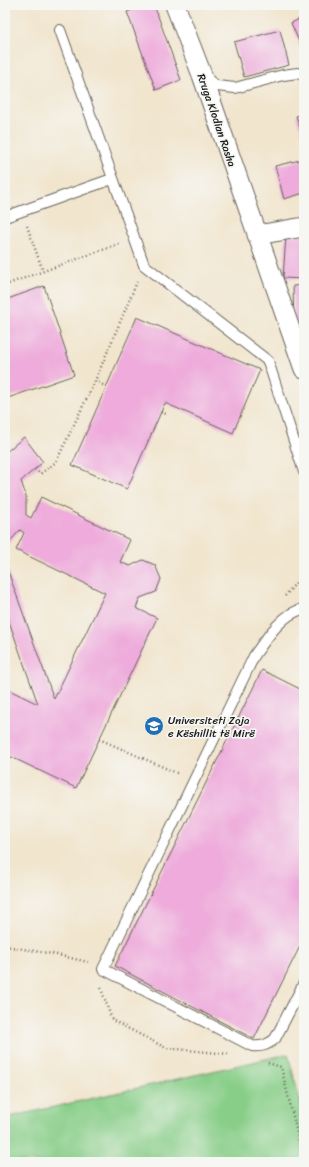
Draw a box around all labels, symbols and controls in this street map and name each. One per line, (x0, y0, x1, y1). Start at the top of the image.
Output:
street label: Rruga Klodian Rasha (192, 71, 242, 170)
place label: Universiteti Zoja e Këshillit të Mirë (168, 711, 255, 743)
school or university icon: Universiteti Zoja e Këshillit të Mirë (143, 715, 165, 737)

